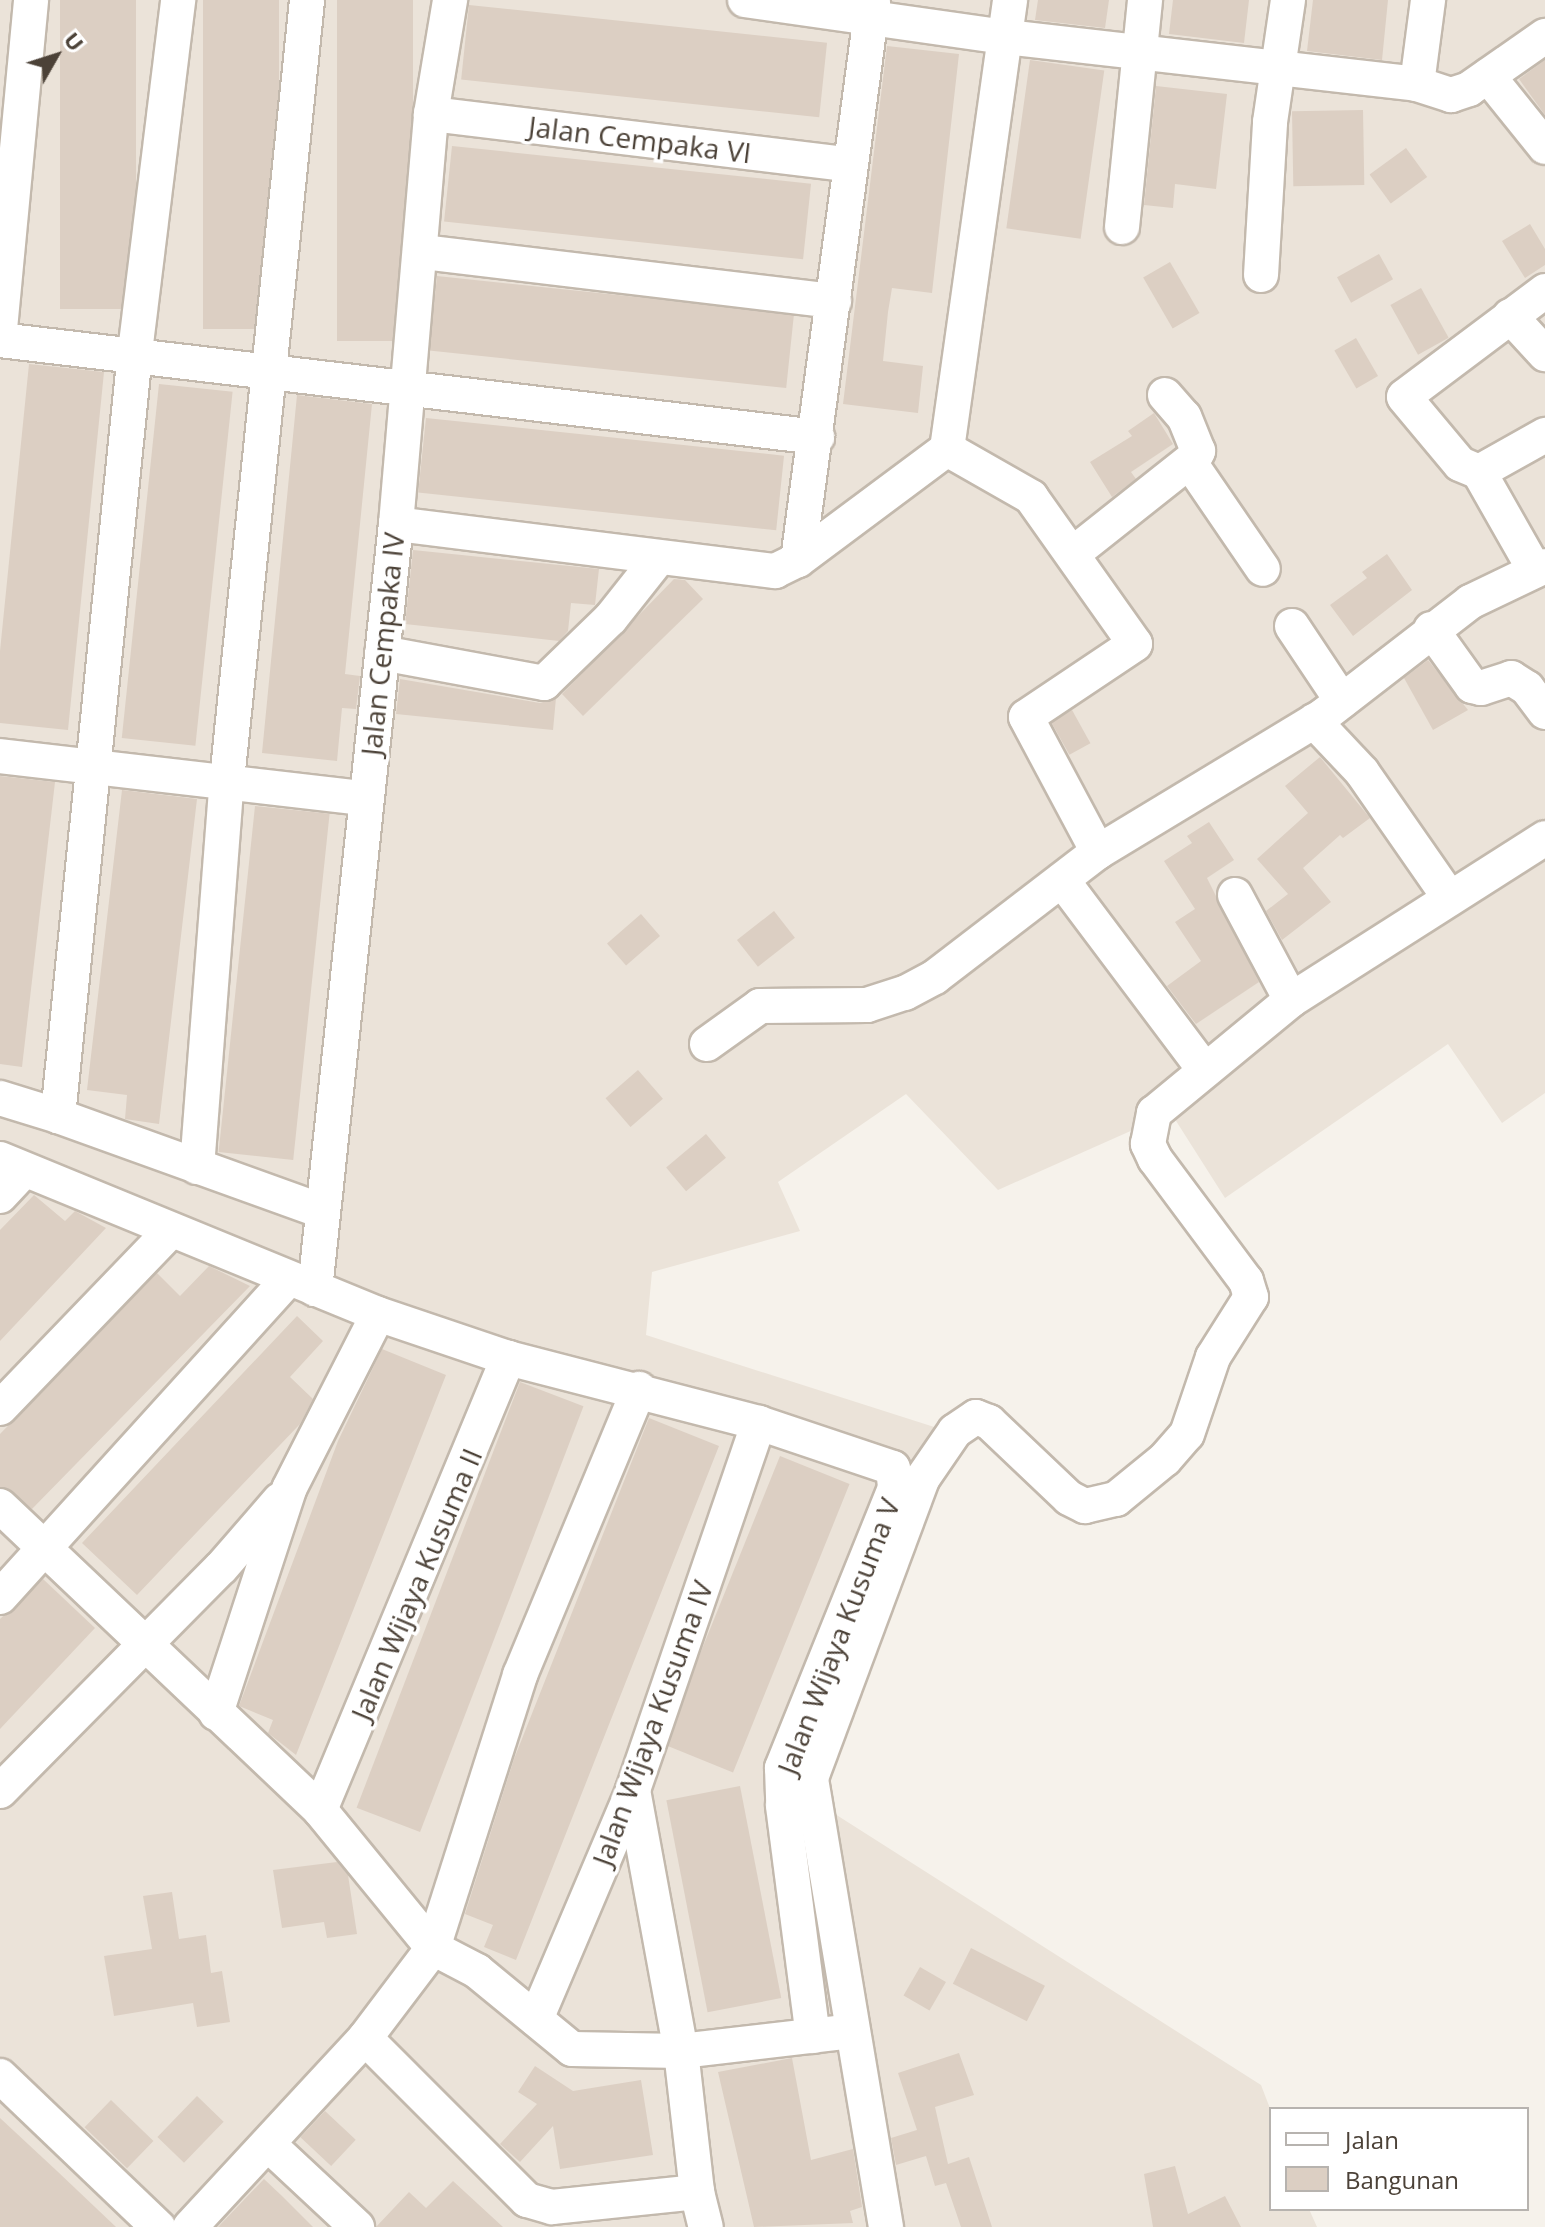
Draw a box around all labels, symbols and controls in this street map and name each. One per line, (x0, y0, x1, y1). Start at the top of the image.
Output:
north arrow (16, 16, 96, 96)
text: U (58, 25, 92, 57)
street label: Jalan Cempaka VI (527, 109, 753, 169)
street label: Jalan Cempaka IV (354, 531, 410, 757)
street label: Jalan Wijaya Kusuma II (344, 1443, 488, 1725)
street label: Jalan Wijaya Kusuma V (770, 1493, 906, 1779)
street label: Jalan Wijaya Kusuma IV (585, 1576, 719, 1870)
legend (1269, 2107, 1529, 2211)
text: Jalan (1345, 2123, 1399, 2156)
text: Bangunan (1345, 2163, 1459, 2196)

